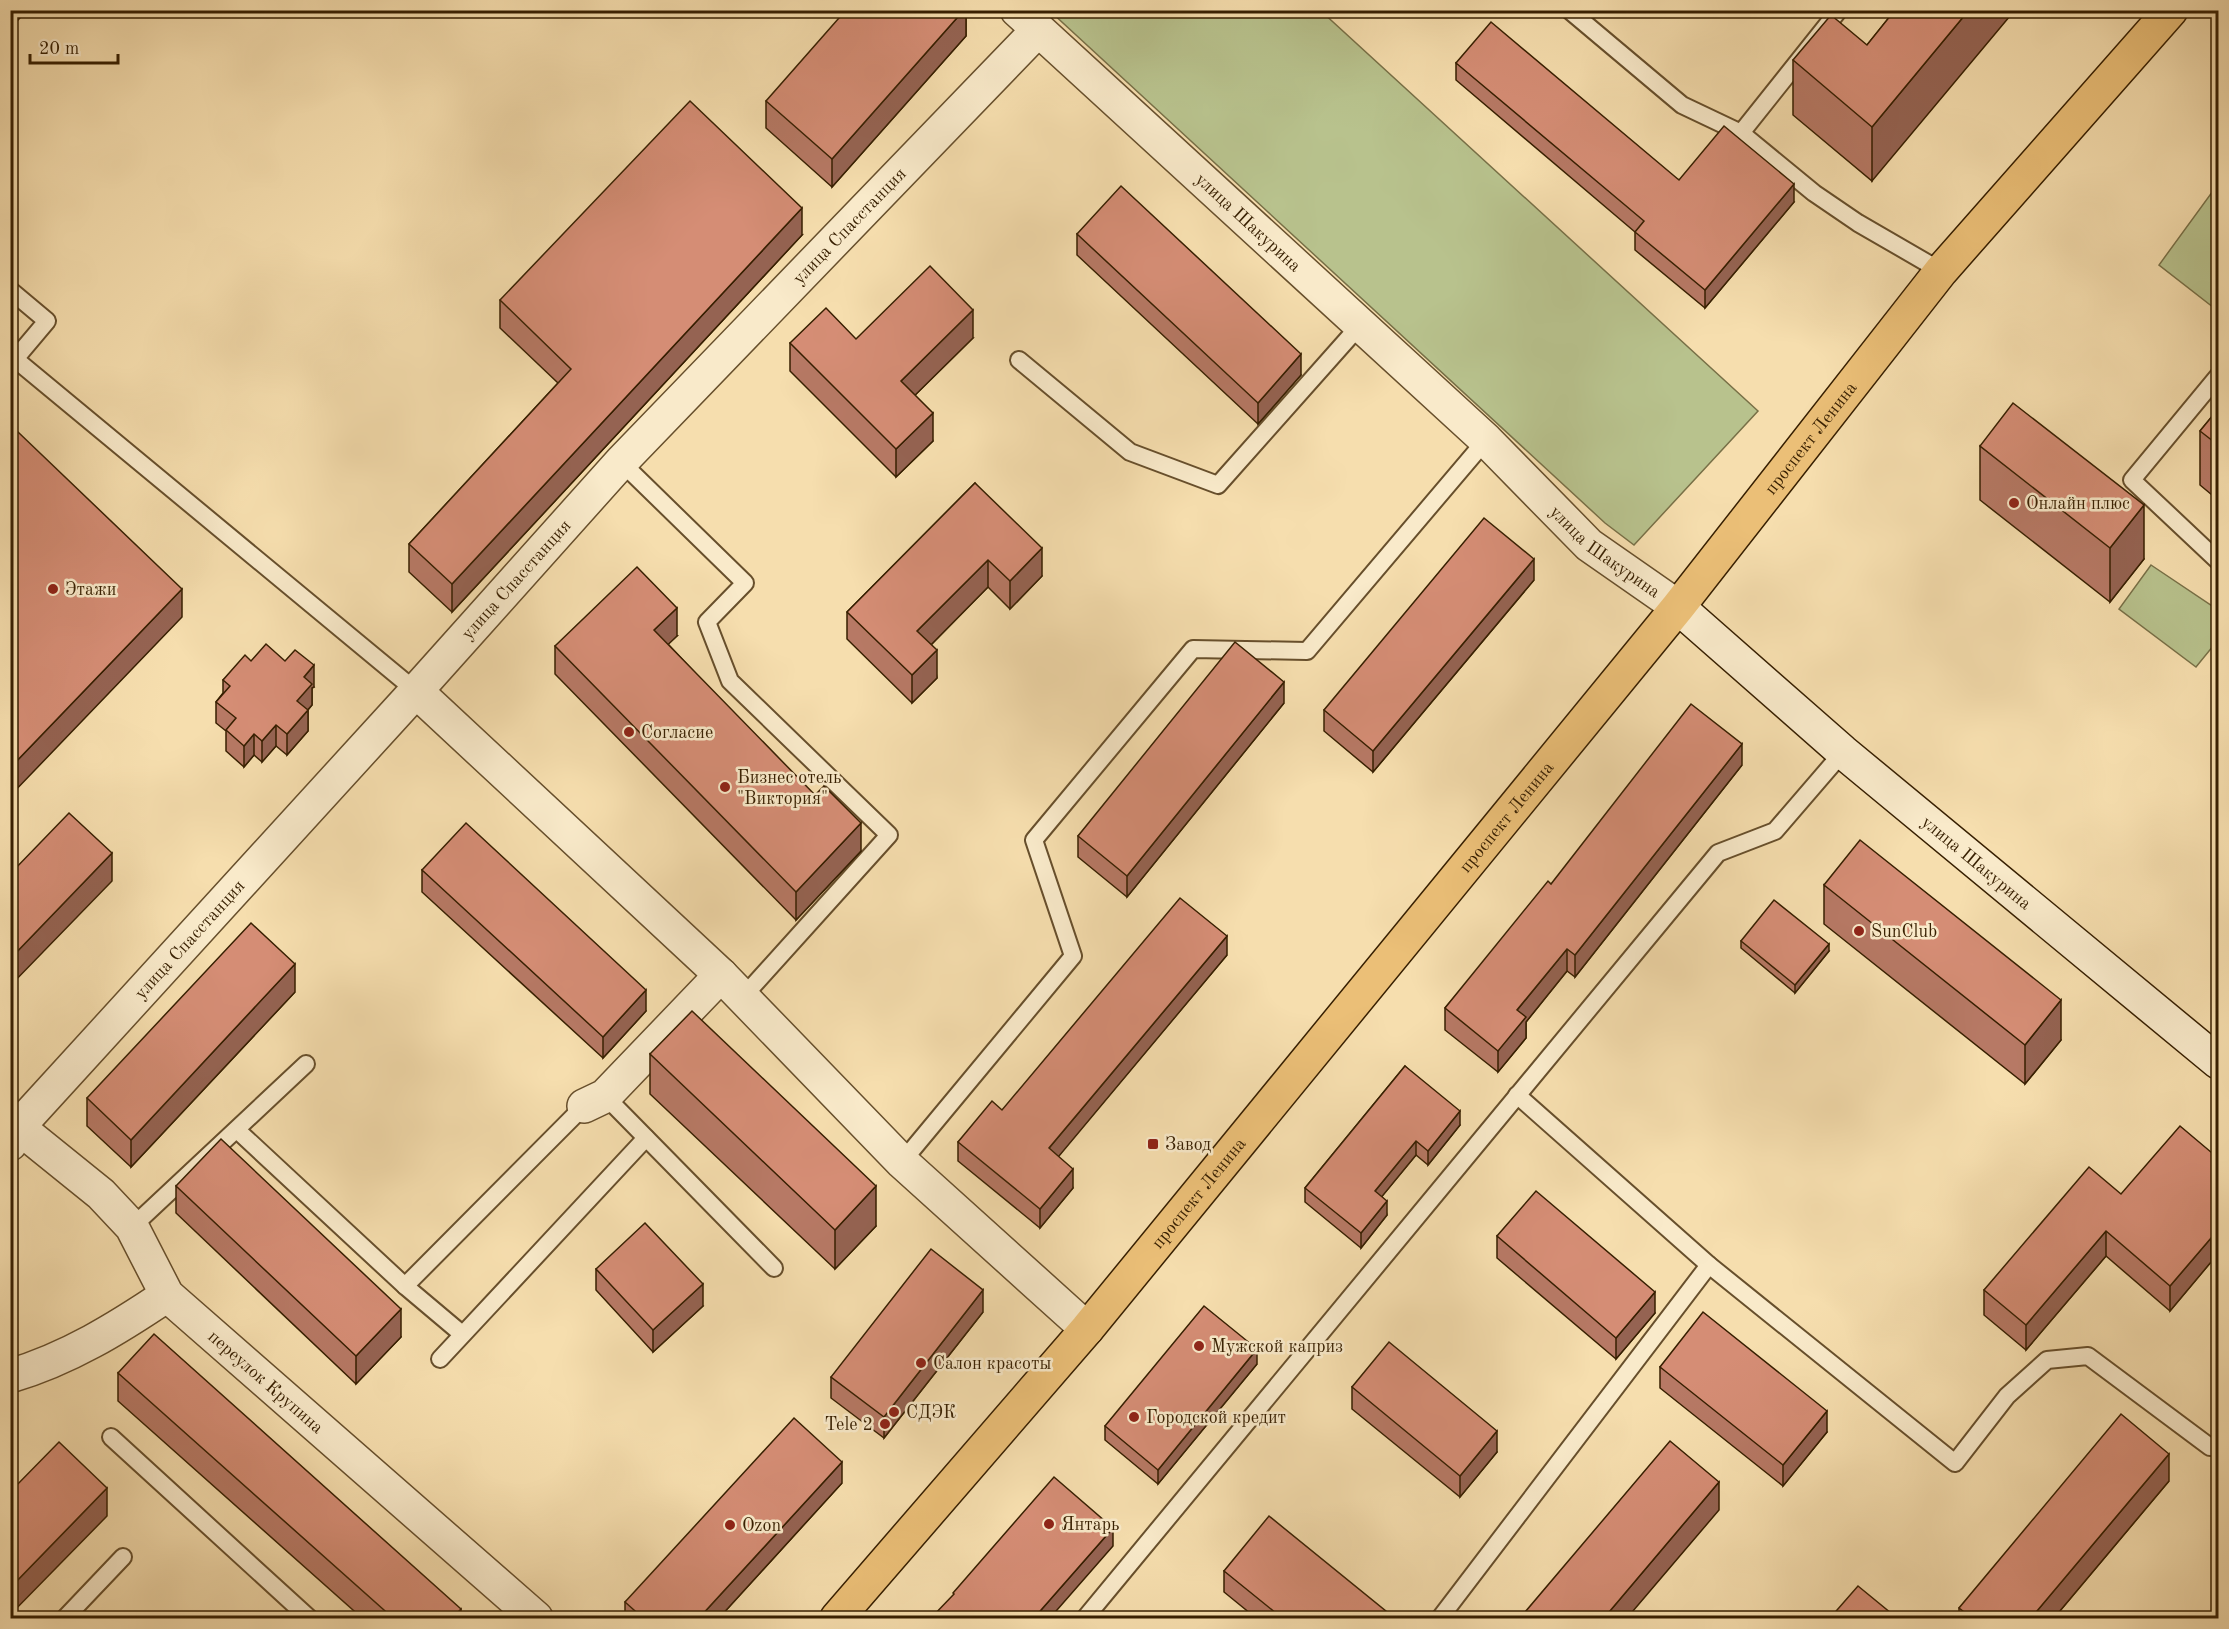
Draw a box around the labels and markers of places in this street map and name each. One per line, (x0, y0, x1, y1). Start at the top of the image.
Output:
place label: Онлайн плюс (2026, 495, 2130, 513)
marker: Онлайн плюс (2007, 496, 2021, 510)
place label: Этажи (65, 581, 117, 599)
marker: Этажи (46, 582, 60, 596)
place label: Согласие (641, 724, 713, 742)
marker: Согласие (622, 725, 636, 739)
place label: Бизнес отель "Виктория" (737, 769, 841, 808)
marker: Бизнес отель "Виктория" (718, 780, 732, 794)
place label: SunClub (1871, 923, 1937, 941)
marker: SunClub (1852, 924, 1866, 938)
place label: Завод (1165, 1136, 1211, 1154)
marker: Завод (1146, 1137, 1160, 1151)
place label: Мужской каприз (1211, 1338, 1343, 1356)
marker: Мужской каприз (1192, 1339, 1206, 1353)
place label: Салон красоты (933, 1355, 1051, 1373)
marker: Салон красоты (914, 1356, 928, 1370)
place label: СДЭК (906, 1404, 956, 1422)
marker: СДЭК (887, 1405, 901, 1419)
place label: Городской кредит (1146, 1409, 1286, 1427)
marker: Городской кредит (1127, 1410, 1141, 1424)
place label: Tele 2 (824, 1416, 873, 1434)
marker: Tele 2 (878, 1417, 892, 1431)
place label: Янтарь (1061, 1516, 1119, 1534)
place label: Ozon (742, 1517, 781, 1535)
marker: Янтарь (1042, 1517, 1056, 1531)
marker: Ozon (723, 1518, 737, 1532)

